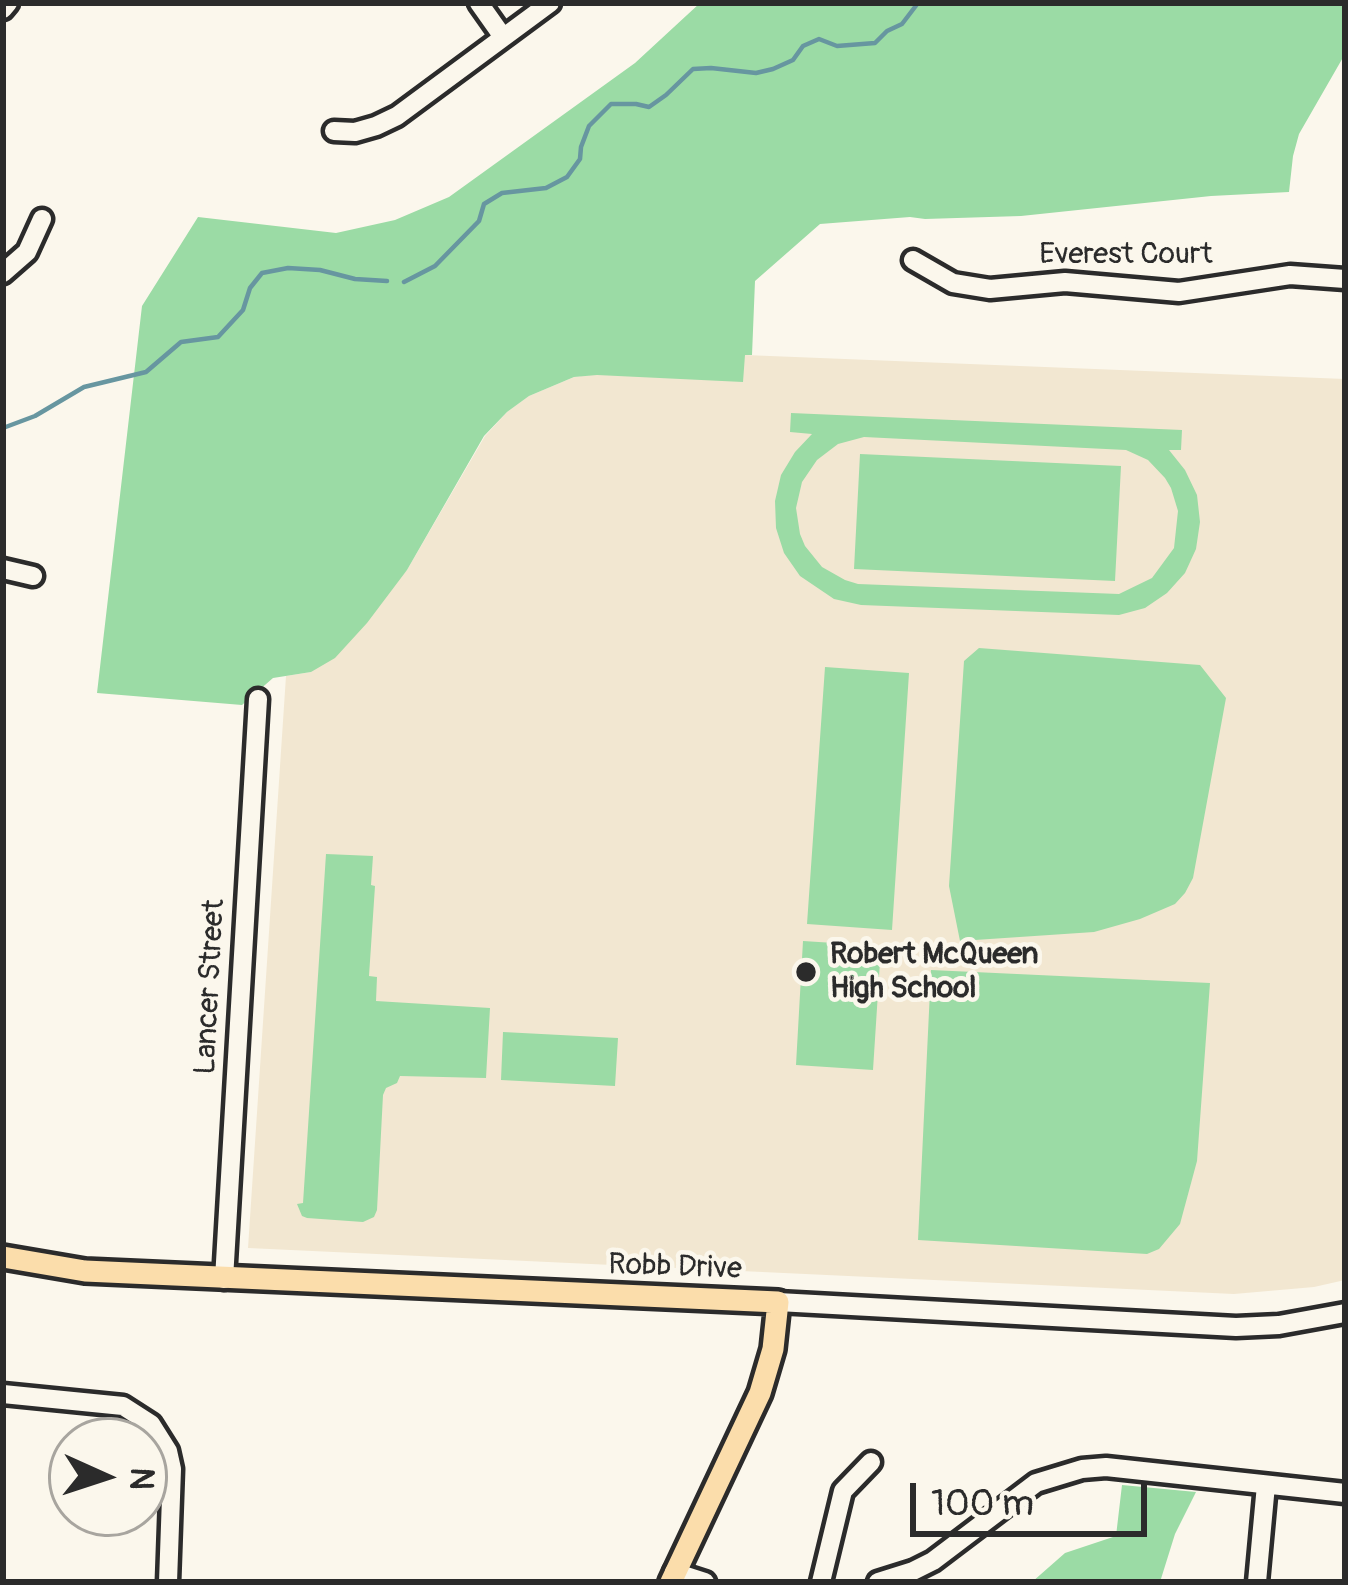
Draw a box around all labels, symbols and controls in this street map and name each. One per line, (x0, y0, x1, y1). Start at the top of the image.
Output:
street label: Everest Court (1039, 237, 1213, 273)
street label: Lancer Street (188, 898, 234, 1076)
place label: Robert McQueen High School (830, 937, 1039, 1008)
marker: Robert McQueen High School (793, 959, 819, 985)
street label: Robb Drive (608, 1248, 742, 1288)
north arrow (48, 1417, 168, 1537)
scale bar (916, 1459, 1153, 1533)
text: N (120, 1467, 163, 1491)
text: 100 m (931, 1481, 1034, 1526)

